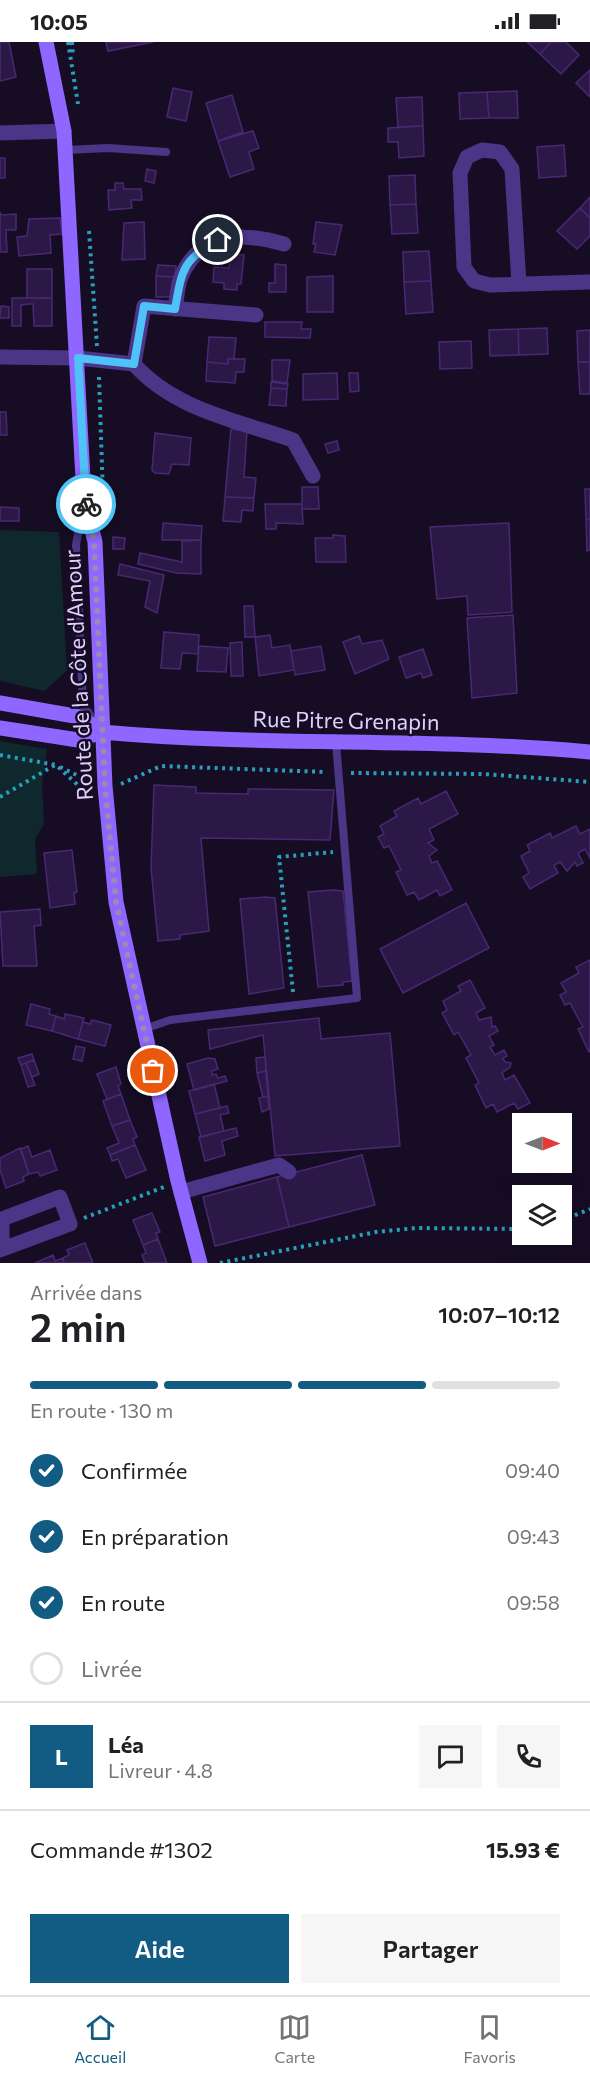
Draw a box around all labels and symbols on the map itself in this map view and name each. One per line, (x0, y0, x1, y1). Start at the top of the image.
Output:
pin (192, 214, 243, 265)
courier (56, 474, 116, 534)
street label: Route de la Côte d'Amour (58, 549, 98, 801)
street label: Rue Pitre Grenapin (252, 705, 440, 735)
pin (127, 1045, 178, 1096)
north arrow (512, 1113, 572, 1173)

